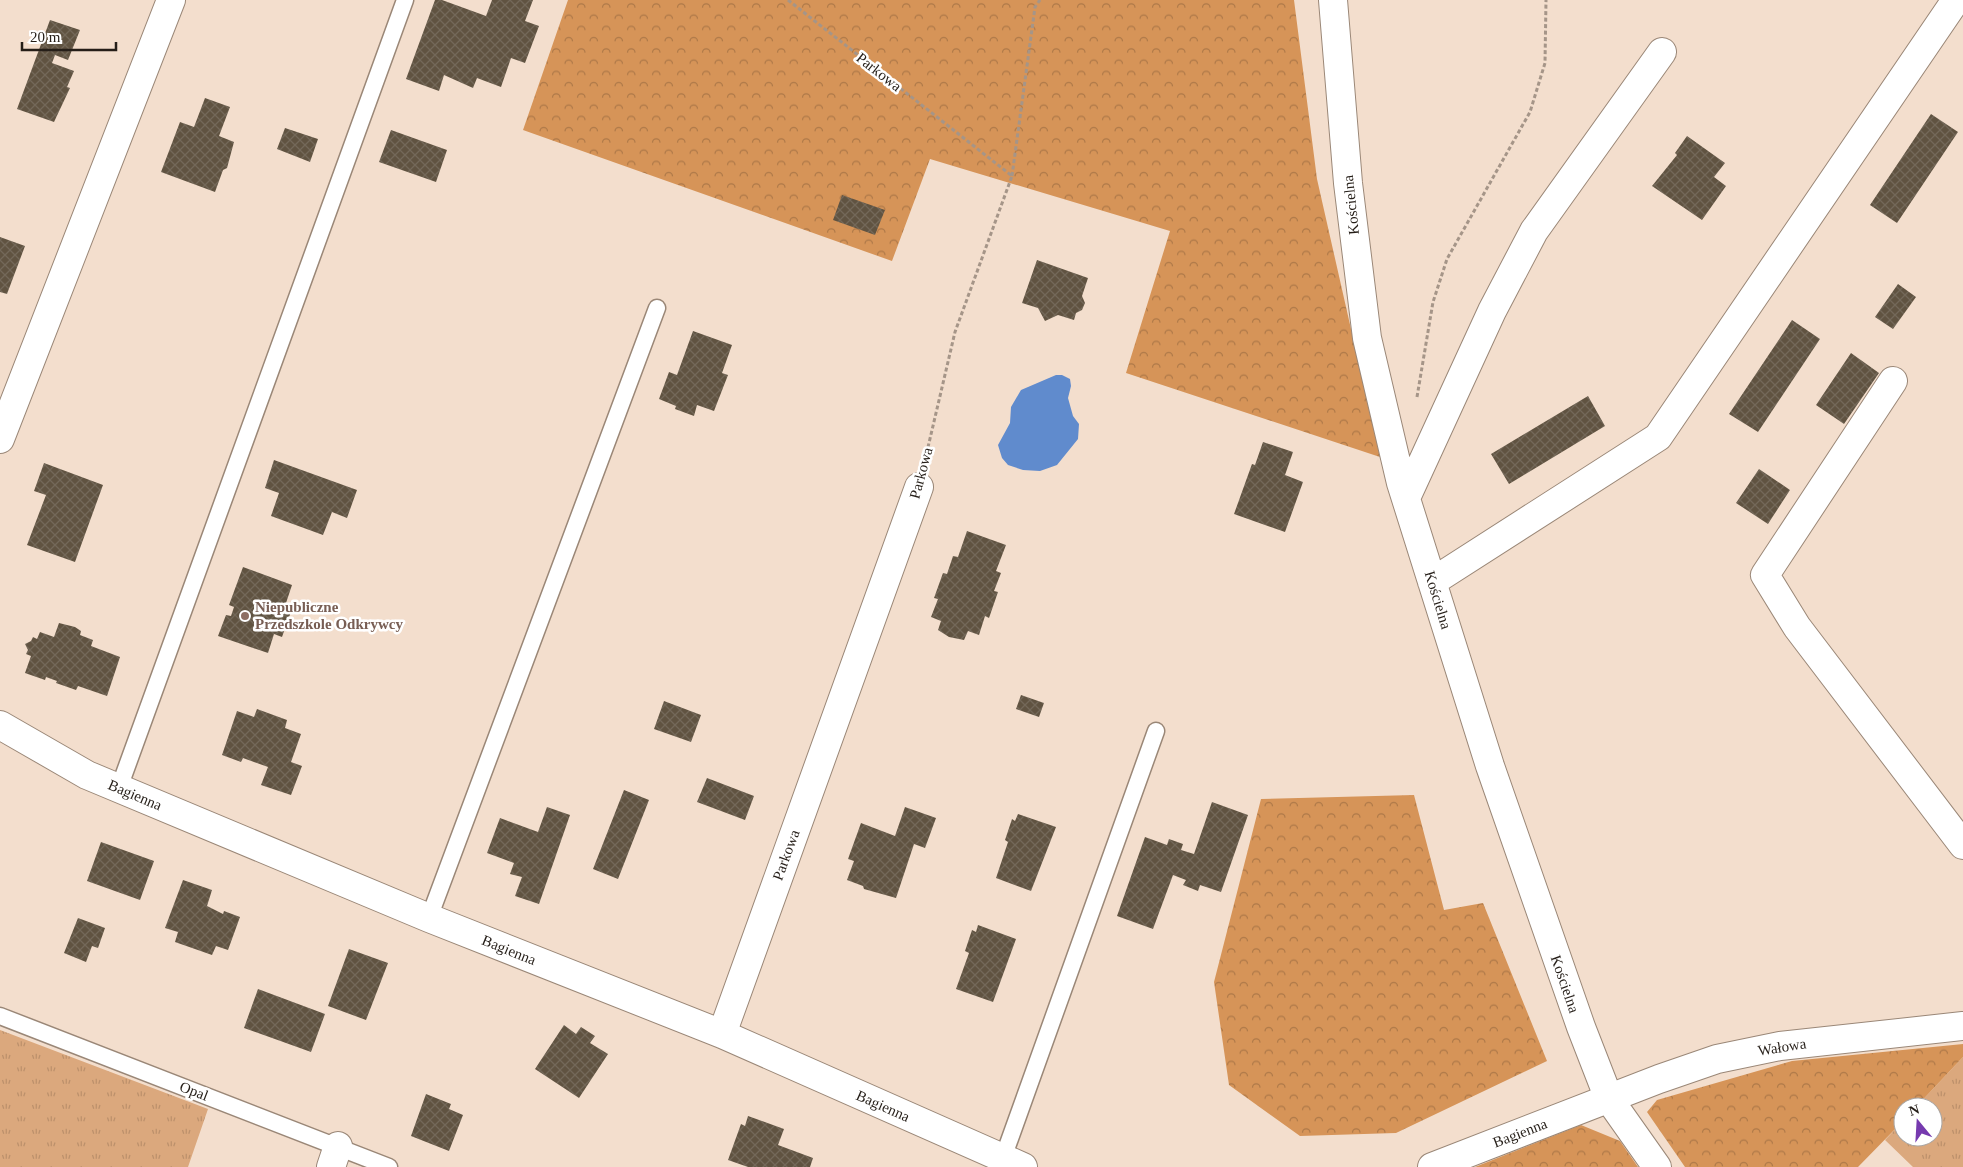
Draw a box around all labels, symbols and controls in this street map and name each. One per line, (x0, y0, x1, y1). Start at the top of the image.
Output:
scale bar (22, 20, 116, 52)
text: 20 m (30, 29, 61, 45)
street label: Parkowa (853, 50, 905, 95)
street label: Kościelna (1340, 174, 1362, 236)
street label: Parkowa (906, 445, 936, 500)
street label: Kościelna (1422, 569, 1455, 631)
place label: Niepubliczne Przedszkole Odkrywcy (255, 599, 403, 632)
marker: Niepubliczne Przedszkole Odkrywcy (239, 610, 251, 622)
street label: Bagienna (106, 777, 165, 814)
street label: Parkowa (770, 827, 803, 882)
street label: Bagienna (480, 932, 539, 968)
street label: Kościelna (1548, 953, 1582, 1015)
street label: Wałowa (1757, 1035, 1808, 1059)
street label: Opal (178, 1078, 210, 1104)
street label: Bagienna (854, 1087, 912, 1125)
north arrow (1893, 1097, 1943, 1147)
text: N (1907, 1101, 1921, 1119)
street label: Bagienna (1491, 1115, 1550, 1151)

